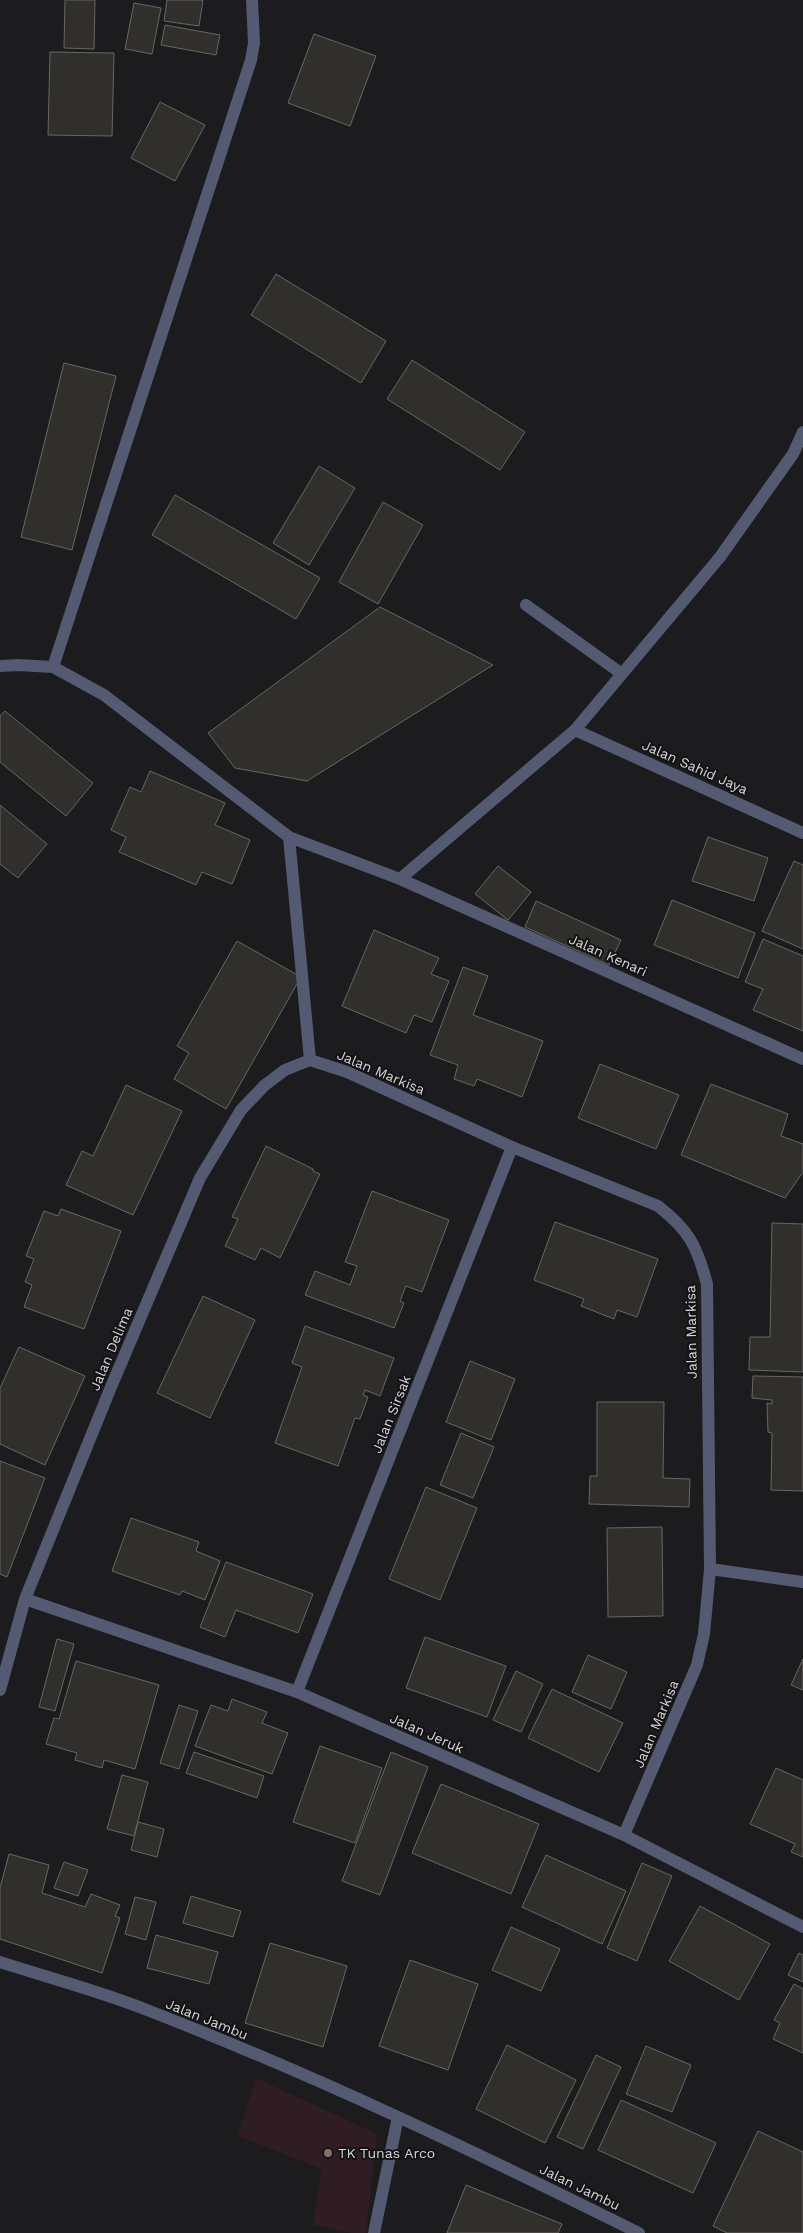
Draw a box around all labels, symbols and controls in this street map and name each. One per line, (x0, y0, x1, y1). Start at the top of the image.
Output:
street label: Jalan Sahid Jaya (640, 737, 750, 797)
street label: Jalan Kenari (566, 931, 650, 979)
street label: Jalan Markisa (335, 1046, 427, 1098)
street label: Jalan Markisa (682, 1285, 700, 1379)
street label: Jalan Delima (86, 1305, 136, 1393)
street label: Jalan Sirsak (368, 1373, 414, 1455)
street label: Jalan Markisa (630, 1678, 682, 1770)
street label: Jalan Jeruk (388, 1710, 466, 1756)
street label: Jalan Jambu (164, 1995, 250, 2043)
place label: TK Tunas Arco (338, 2145, 435, 2161)
marker: TK Tunas Arco (322, 2147, 334, 2159)
street label: Jalan Jambu (537, 2161, 623, 2213)

